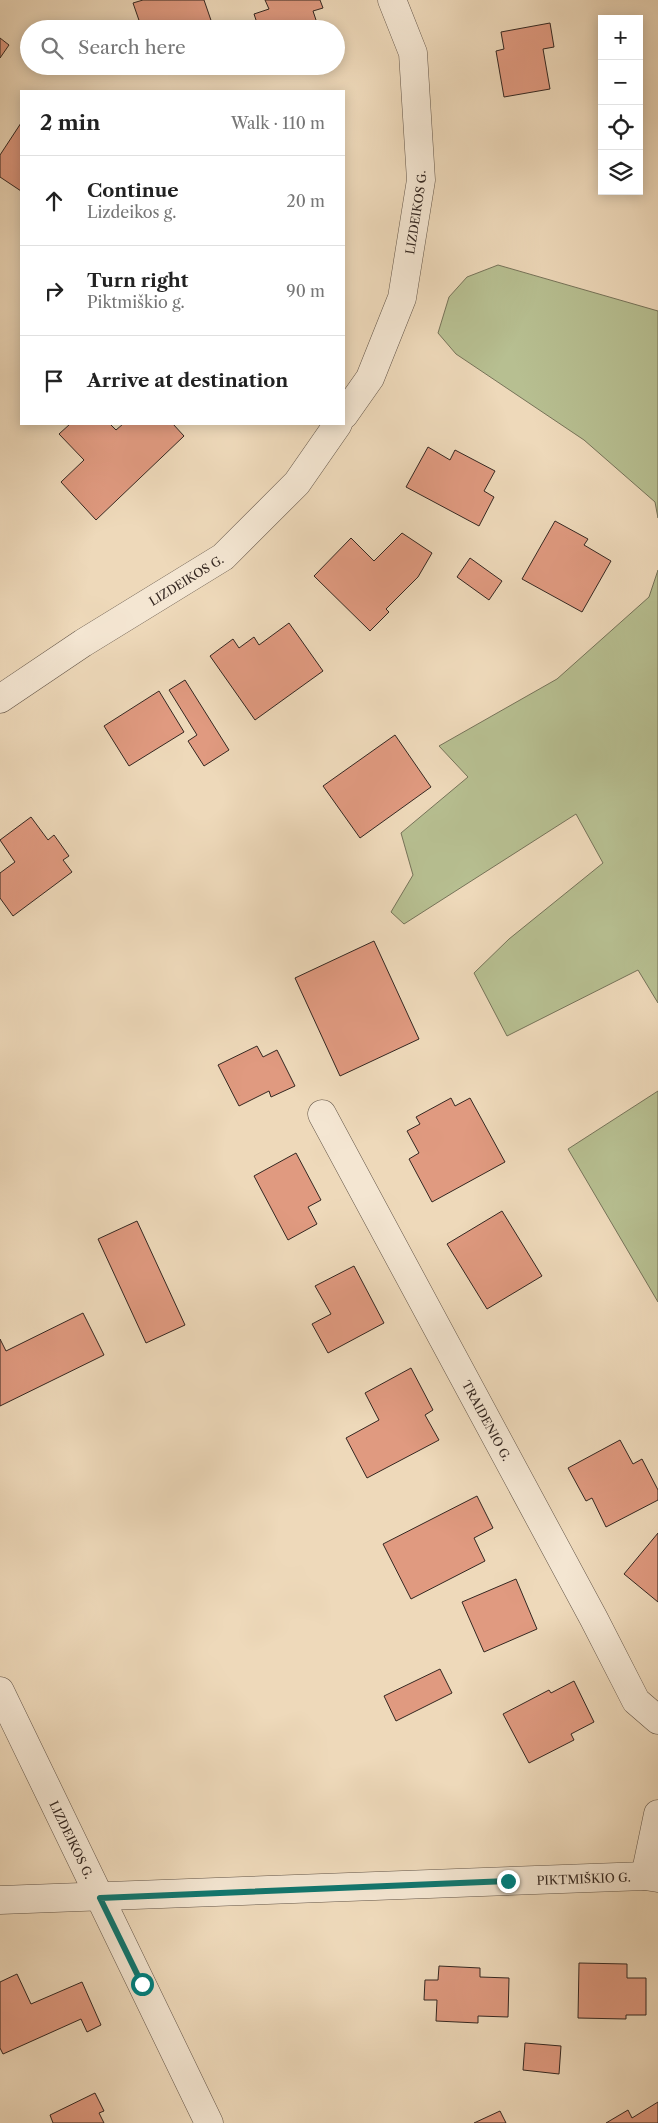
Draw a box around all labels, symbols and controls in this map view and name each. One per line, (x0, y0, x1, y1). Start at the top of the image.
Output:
map controls (598, 15, 643, 195)
button: + (598, 15, 643, 60)
search box (20, 20, 345, 75)
icon: search (38, 34, 66, 62)
text: Search here (78, 36, 186, 59)
button: − (598, 60, 643, 105)
button: locate (598, 105, 643, 150)
text: 2 min (40, 110, 100, 135)
text: Walk · 110 m (231, 113, 325, 133)
button: layers (598, 150, 643, 195)
street label: LIZDEIKOS G. (402, 170, 429, 255)
text: Continue (87, 179, 179, 202)
icon: ahead (40, 187, 68, 215)
text: 20 m (286, 191, 325, 211)
text: Lizdeikos g. (87, 202, 176, 222)
text: Turn right (87, 269, 188, 292)
icon: right (40, 277, 68, 305)
text: 90 m (286, 281, 325, 301)
text: Piktmiškio g. (87, 292, 185, 312)
icon: arrive (40, 367, 68, 395)
text: Arrive at destination (87, 369, 288, 392)
street label: LIZDEIKOS G. (146, 551, 226, 608)
street label: TRAIDENIO G. (459, 1378, 515, 1463)
street label: LIZDEIKOS G. (47, 1798, 97, 1881)
street label: PIKTMIŠKIO G. (536, 1869, 631, 1888)
route end (497, 1870, 520, 1893)
route start (131, 1973, 154, 1996)

